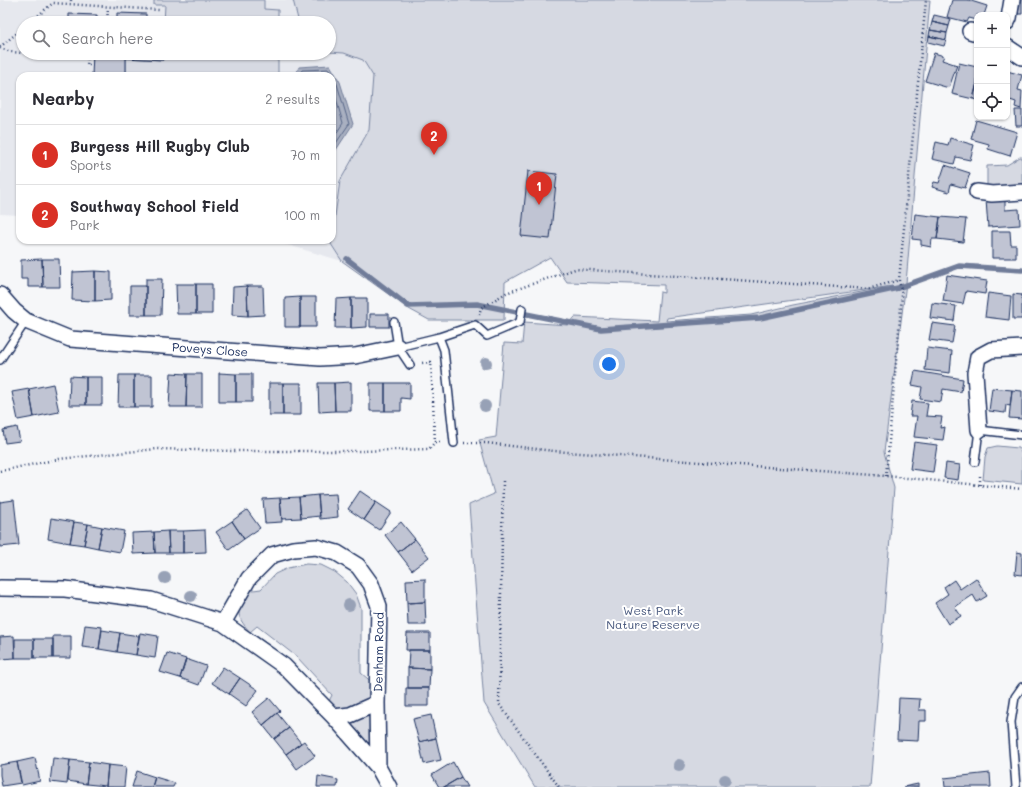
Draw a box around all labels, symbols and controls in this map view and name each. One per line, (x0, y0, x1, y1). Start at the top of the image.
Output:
map controls (974, 12, 1010, 120)
button: + (974, 12, 1010, 48)
search box (16, 16, 336, 60)
icon: search (30, 27, 52, 49)
text: Search here (62, 28, 153, 48)
button: − (974, 48, 1010, 84)
button: locate (974, 84, 1010, 120)
text: Nearby (32, 87, 94, 109)
text: 2 results (265, 90, 320, 107)
pin: 2 (421, 122, 447, 155)
text: Burgess Hill Rugby Club (70, 136, 250, 156)
text: 1 (42, 146, 48, 163)
text: 70 m (290, 146, 320, 163)
text: Sports (70, 156, 112, 173)
pin: 1 (526, 172, 552, 205)
text: Southway School Field (70, 196, 239, 216)
text: 2 (41, 206, 49, 223)
text: 100 m (284, 206, 320, 223)
text: Park (70, 216, 99, 233)
street label: Poveys Close (171, 338, 249, 360)
your location (599, 354, 619, 374)
park label: West Park Nature Reserve (606, 602, 700, 632)
street label: Denham Road (369, 612, 387, 692)

